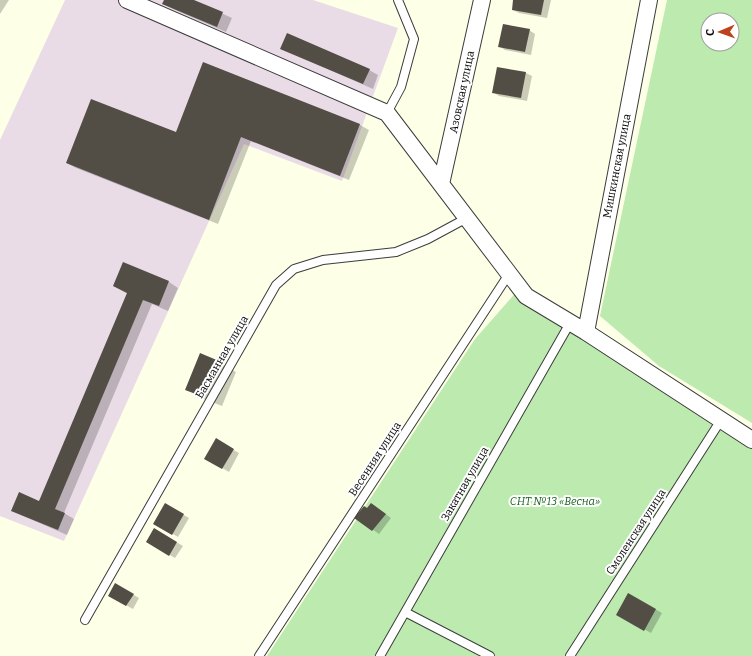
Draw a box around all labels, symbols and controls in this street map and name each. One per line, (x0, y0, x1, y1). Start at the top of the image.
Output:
north arrow (700, 12, 740, 52)
text: С (704, 29, 717, 36)
street label: Азовская улица (447, 50, 477, 134)
street label: Мишкинская улица (601, 113, 633, 219)
street label: Басманная улица (193, 313, 251, 401)
street label: Весенняя улица (346, 419, 404, 499)
street label: Закатная улица (439, 445, 491, 523)
street label: Смоленская улица (603, 487, 669, 577)
park label: СНТ №13 «Весна» (510, 495, 600, 508)

